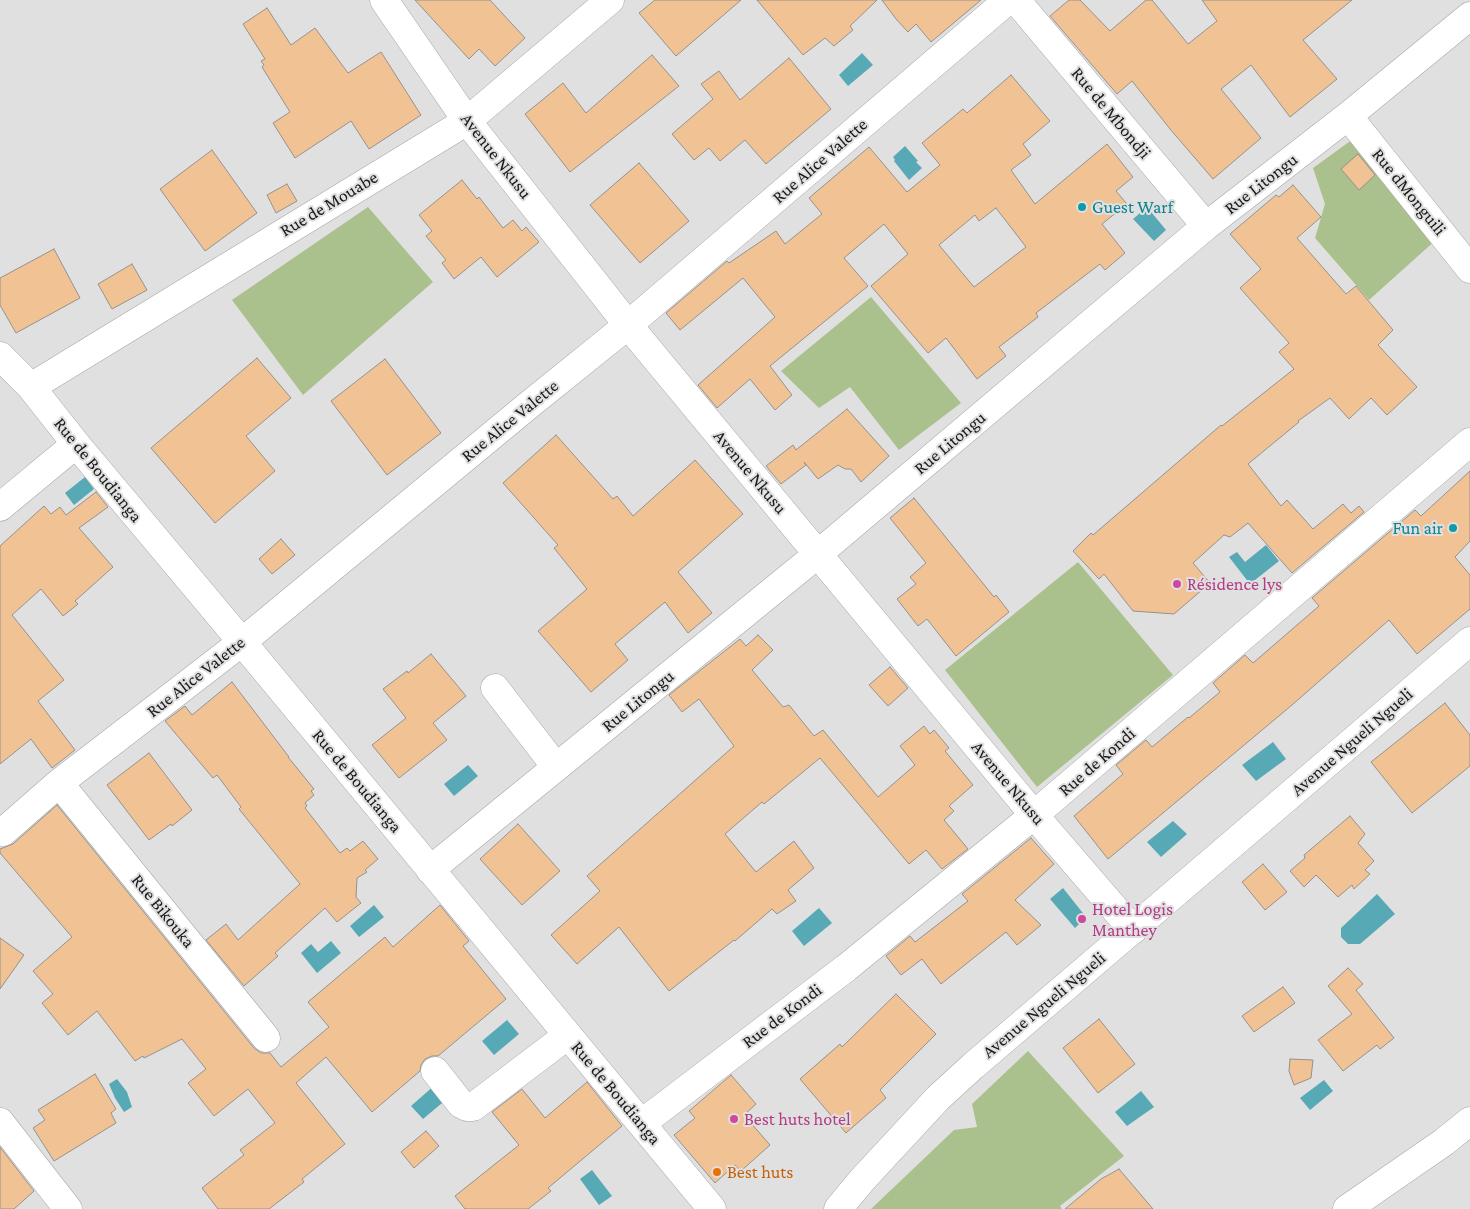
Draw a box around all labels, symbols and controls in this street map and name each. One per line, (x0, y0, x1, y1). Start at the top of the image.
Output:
street label: Rue de Mbondji (1066, 63, 1156, 163)
street label: Avenue Nkusu (456, 109, 536, 203)
street label: Rue Alice Valette (768, 114, 872, 208)
street label: Rue dMonguili (1367, 144, 1451, 240)
street label: Rue Litongu (1220, 149, 1302, 219)
street label: Rue de Mouabe (276, 166, 382, 242)
place label: Guest Warf (1092, 196, 1173, 218)
marker: Guest Warf (1076, 201, 1088, 213)
street label: Rue Alice Valette (457, 375, 563, 467)
street label: Rue Litongu (910, 407, 990, 479)
street label: Rue de Boudianga (49, 413, 147, 527)
street label: Avenue Nkusu (709, 426, 791, 518)
place label: Fun air (1392, 517, 1443, 539)
marker: Fun air (1447, 522, 1459, 534)
place label: Résidence lys (1187, 573, 1282, 595)
marker: Résidence lys (1171, 578, 1183, 590)
street label: Rue Alice Valette (142, 632, 250, 722)
street label: Rue Litongu (597, 665, 679, 737)
street label: Avenue Ngueli Ngueli (1287, 683, 1417, 801)
street label: Rue de Kondi (1054, 723, 1140, 801)
street label: Rue de Boudianga (307, 725, 407, 837)
street label: Avenue Nkusu (967, 737, 1049, 829)
street label: Rue Bikouka (127, 870, 199, 952)
place label: Hotel Logis Manthey (1092, 898, 1173, 941)
marker: Hotel Logis Manthey (1076, 913, 1088, 925)
street label: Avenue Ngueli Ngueli (978, 947, 1110, 1063)
street label: Rue de Kondi (738, 979, 826, 1053)
street label: Rue de Boudianga (566, 1037, 666, 1149)
place label: Best huts hotel (744, 1108, 851, 1130)
marker: Best huts hotel (728, 1113, 740, 1125)
place label: Best huts (727, 1161, 793, 1183)
marker: Best huts (711, 1166, 723, 1178)

